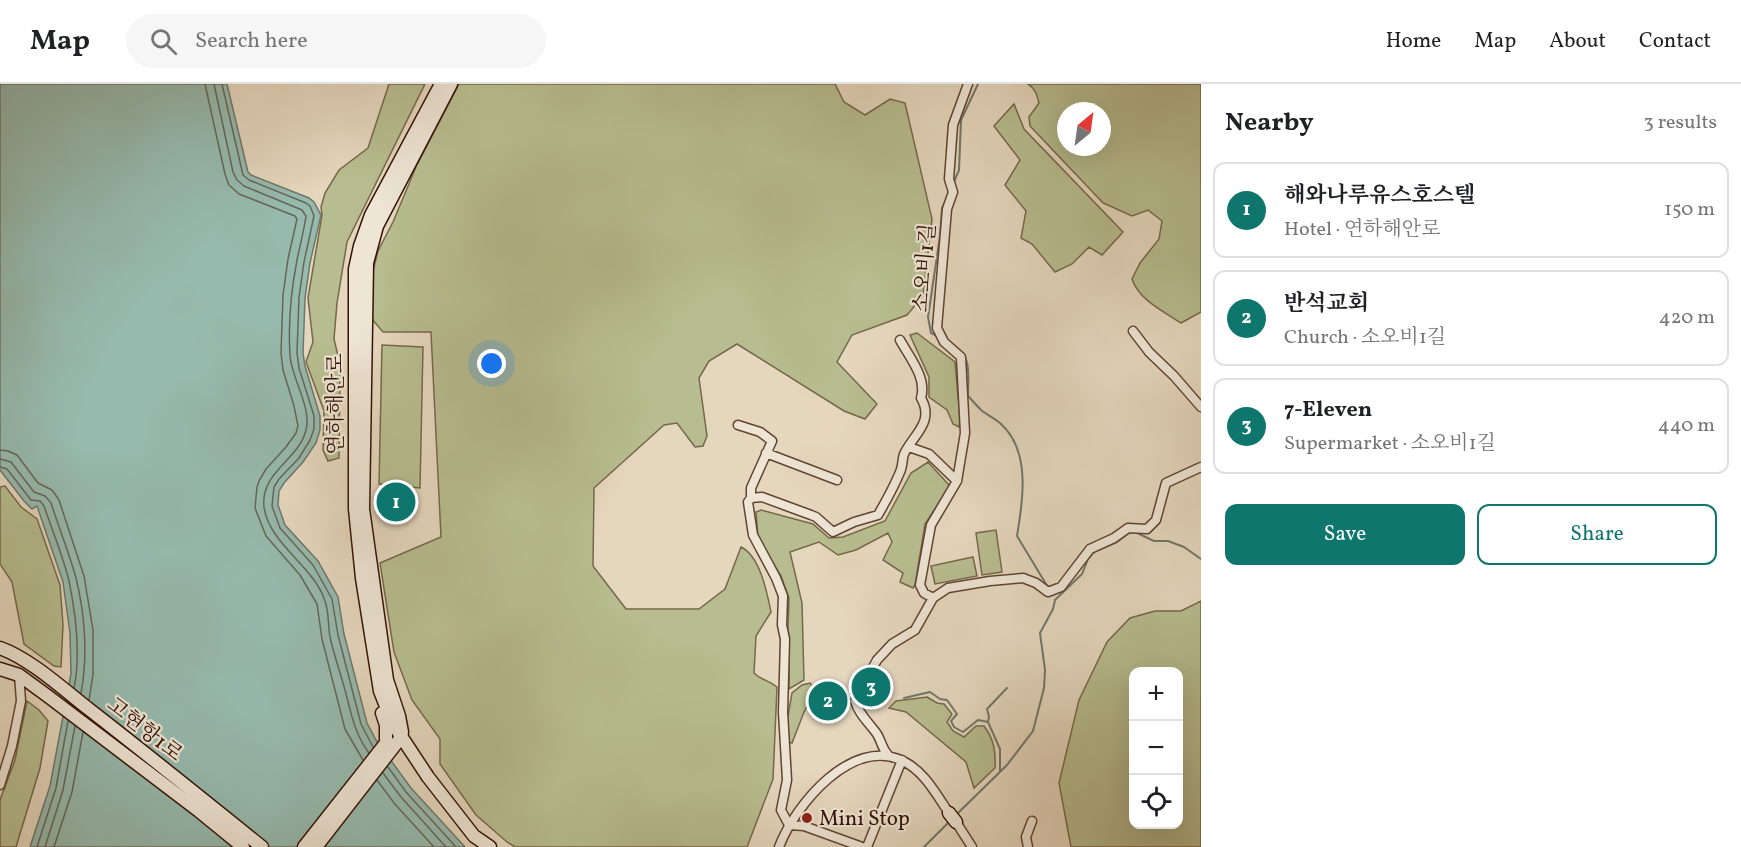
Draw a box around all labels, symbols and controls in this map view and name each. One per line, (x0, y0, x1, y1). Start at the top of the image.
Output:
search box (126, 14, 546, 68)
text: Map (30, 22, 90, 61)
icon: search (147, 25, 180, 58)
text: Search here (195, 26, 308, 57)
text: Home (1386, 27, 1441, 56)
text: Map (1474, 27, 1516, 56)
text: About (1549, 27, 1606, 56)
text: Contact (1639, 27, 1711, 56)
north arrow (1057, 102, 1111, 156)
text: Nearby (1225, 105, 1314, 141)
text: 3 results (1643, 109, 1717, 137)
text: 해와나루유스호스텔 (1284, 181, 1475, 212)
text: 1 (1242, 196, 1251, 224)
text: 150 m (1664, 196, 1715, 224)
text: Hotel · 연하해안로 (1284, 216, 1441, 244)
street label: 소오비1길 (907, 222, 944, 314)
text: 반석교회 (1284, 289, 1369, 320)
text: 2 (1241, 304, 1252, 332)
text: 420 m (1659, 304, 1715, 332)
text: Church · 소오비1길 (1284, 324, 1446, 352)
your location (477, 349, 506, 378)
street label: 연하해안로 (322, 353, 351, 455)
text: 7-Eleven (1284, 395, 1372, 426)
text: 3 (1241, 412, 1252, 440)
text: 440 m (1658, 412, 1715, 440)
text: Supermarket · 소오비1길 (1284, 430, 1496, 458)
pin: 1 (376, 480, 416, 524)
button: Save (1225, 504, 1465, 565)
button: Share (1477, 504, 1717, 565)
pin: 3 (852, 664, 890, 710)
map controls (1129, 667, 1183, 829)
button: + (1129, 667, 1183, 721)
pin: 2 (808, 678, 848, 724)
street label: 고현항1로 (100, 691, 188, 769)
button: − (1129, 721, 1183, 775)
button: locate (1129, 775, 1183, 829)
place label: Mini Stop (819, 805, 910, 834)
marker: Mini Stop (800, 811, 814, 825)

